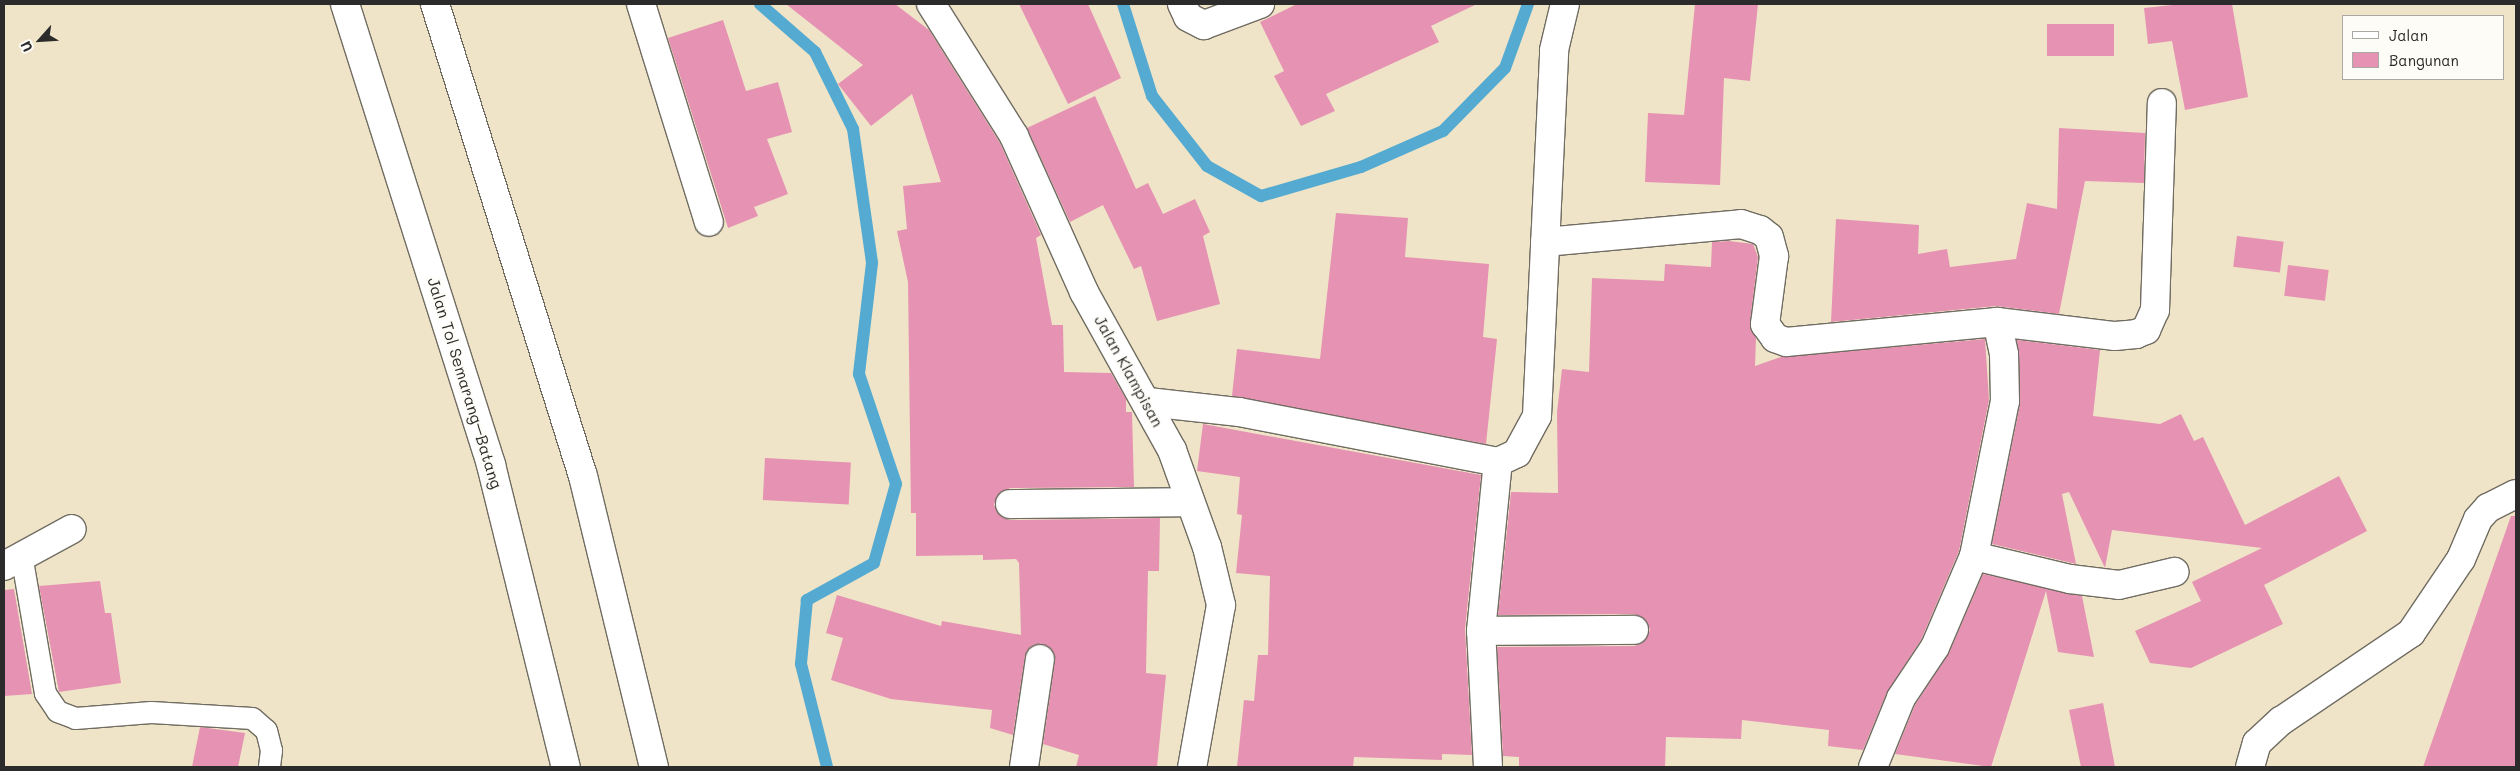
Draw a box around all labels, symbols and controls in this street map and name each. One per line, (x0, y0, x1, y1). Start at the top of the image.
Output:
north arrow (15, 15, 65, 65)
legend (2342, 15, 2505, 80)
text: Jalan (2389, 25, 2428, 45)
text: U (15, 38, 37, 55)
text: Bangunan (2389, 50, 2459, 70)
street label: Jalan Tol Semarang–Batang (424, 275, 506, 491)
street label: Jalan Klampisan (1090, 312, 1168, 430)

